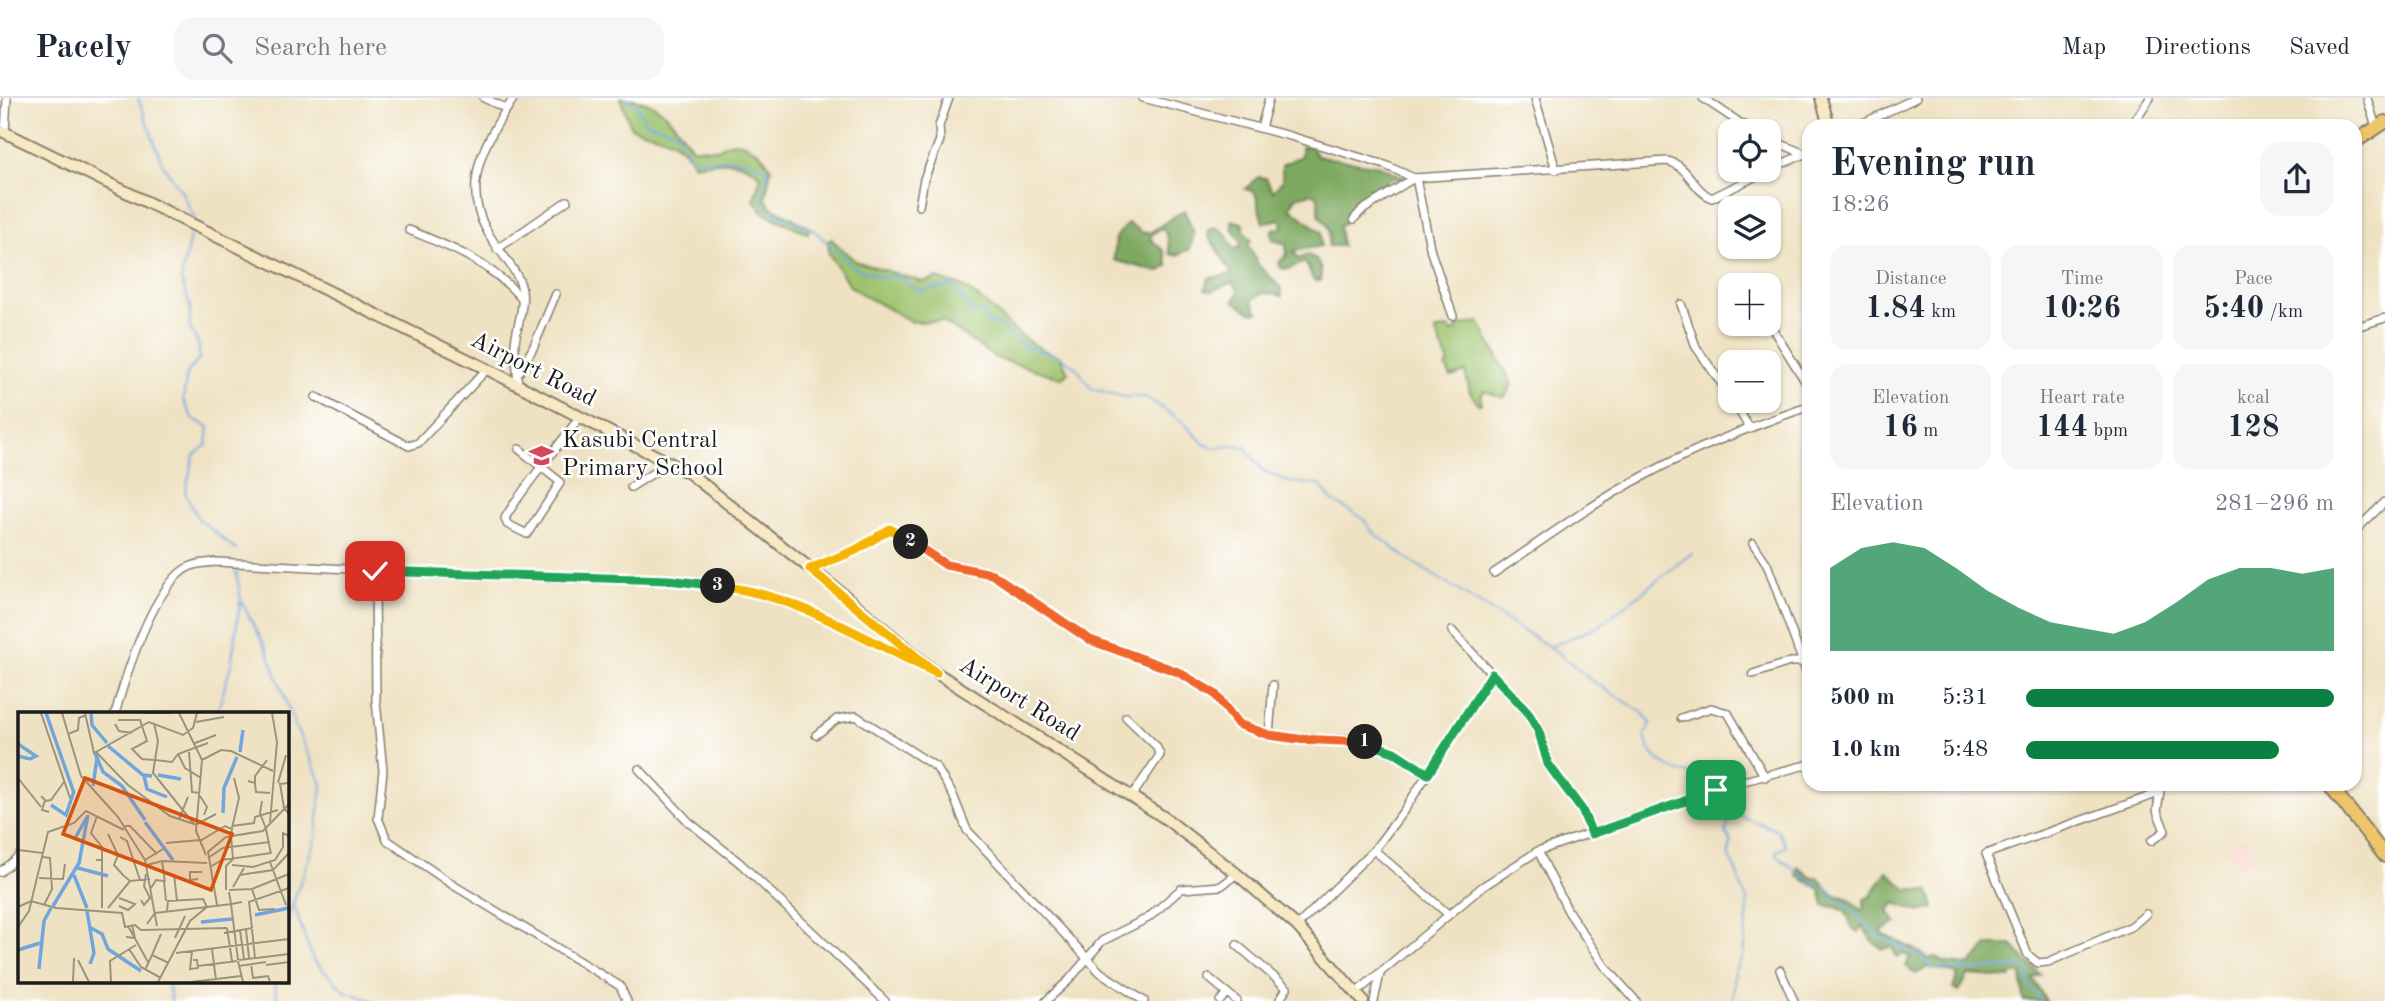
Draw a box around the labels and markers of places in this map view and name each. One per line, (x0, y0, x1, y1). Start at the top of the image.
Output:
place label: Kasubi Central Primary School (562, 429, 724, 481)
school or university icon: Kasubi Central Primary School (528, 441, 556, 469)
pin: 2 (894, 524, 928, 560)
pin (345, 541, 405, 601)
pin: 3 (700, 568, 736, 603)
pin: 1 (1348, 724, 1382, 760)
pin (1686, 760, 1746, 820)

